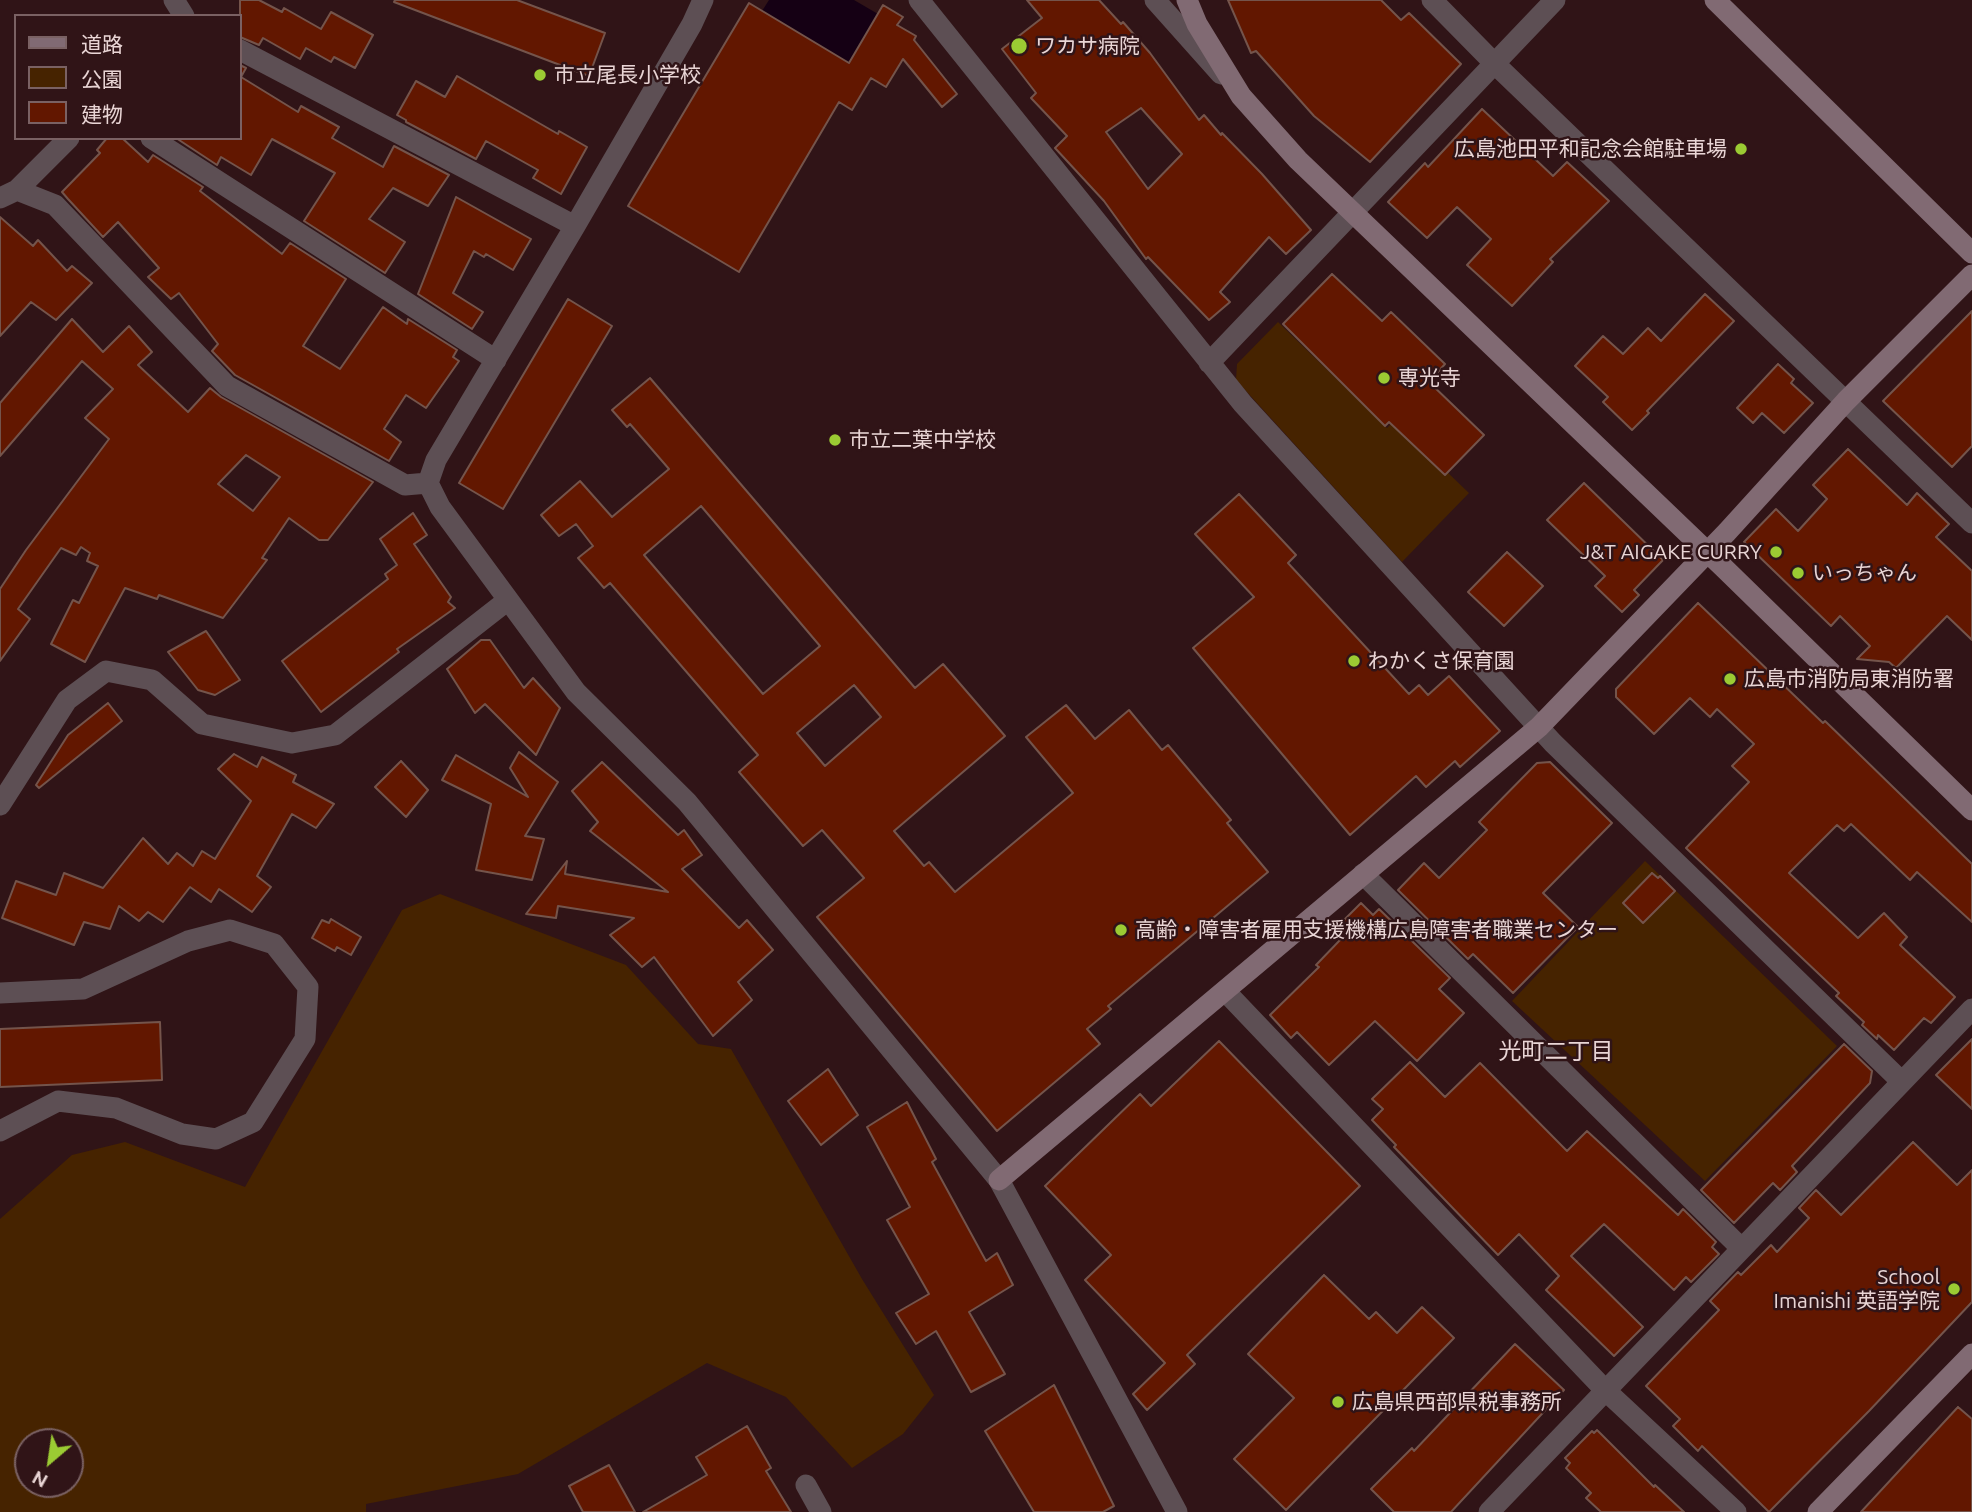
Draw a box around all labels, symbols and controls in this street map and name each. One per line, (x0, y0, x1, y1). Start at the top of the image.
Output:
legend (14, 14, 242, 140)
text: 道路 (81, 32, 123, 56)
place label: ワカサ病院 (1035, 33, 1140, 59)
marker: ワカサ病院 (1009, 36, 1029, 56)
place label: 市立尾長小学校 (554, 62, 701, 88)
text: 公園 (81, 67, 123, 91)
marker: 市立尾長小学校 (532, 67, 548, 83)
text: 建物 (81, 102, 123, 126)
place label: 広島池田平和記念会館駐車場 (1454, 136, 1727, 162)
marker: 広島池田平和記念会館駐車場 (1733, 141, 1749, 157)
place label: 専光寺 (1398, 365, 1461, 391)
marker: 専光寺 (1376, 370, 1392, 386)
place label: 市立二葉中学校 (849, 427, 996, 453)
marker: 市立二葉中学校 (827, 432, 843, 448)
place label: J&T AIGAKE CURRY (1580, 539, 1762, 565)
marker: J&T AIGAKE CURRY (1768, 544, 1784, 560)
place label: いっちゃん (1812, 560, 1917, 586)
marker: いっちゃん (1790, 565, 1806, 581)
place label: わかくさ保育園 (1368, 648, 1515, 674)
marker: わかくさ保育園 (1346, 653, 1362, 669)
place label: 広島市消防局東消防署 (1744, 666, 1954, 692)
marker: 広島市消防局東消防署 (1722, 671, 1738, 687)
place label: 高齢・障害者雇用支援機構広島障害者職業センター (1135, 917, 1618, 943)
marker: 高齢・障害者雇用支援機構広島障害者職業センター (1113, 922, 1129, 938)
district label: 光町二丁目 (1499, 1037, 1613, 1065)
place label: School Imanishi 英語学院 (1774, 1264, 1940, 1314)
marker: School Imanishi 英語学院 (1946, 1281, 1962, 1297)
place label: 広島県西部県税事務所 (1352, 1389, 1562, 1415)
marker: 広島県西部県税事務所 (1330, 1394, 1346, 1410)
north arrow (14, 1428, 84, 1498)
text: N (28, 1467, 51, 1493)

